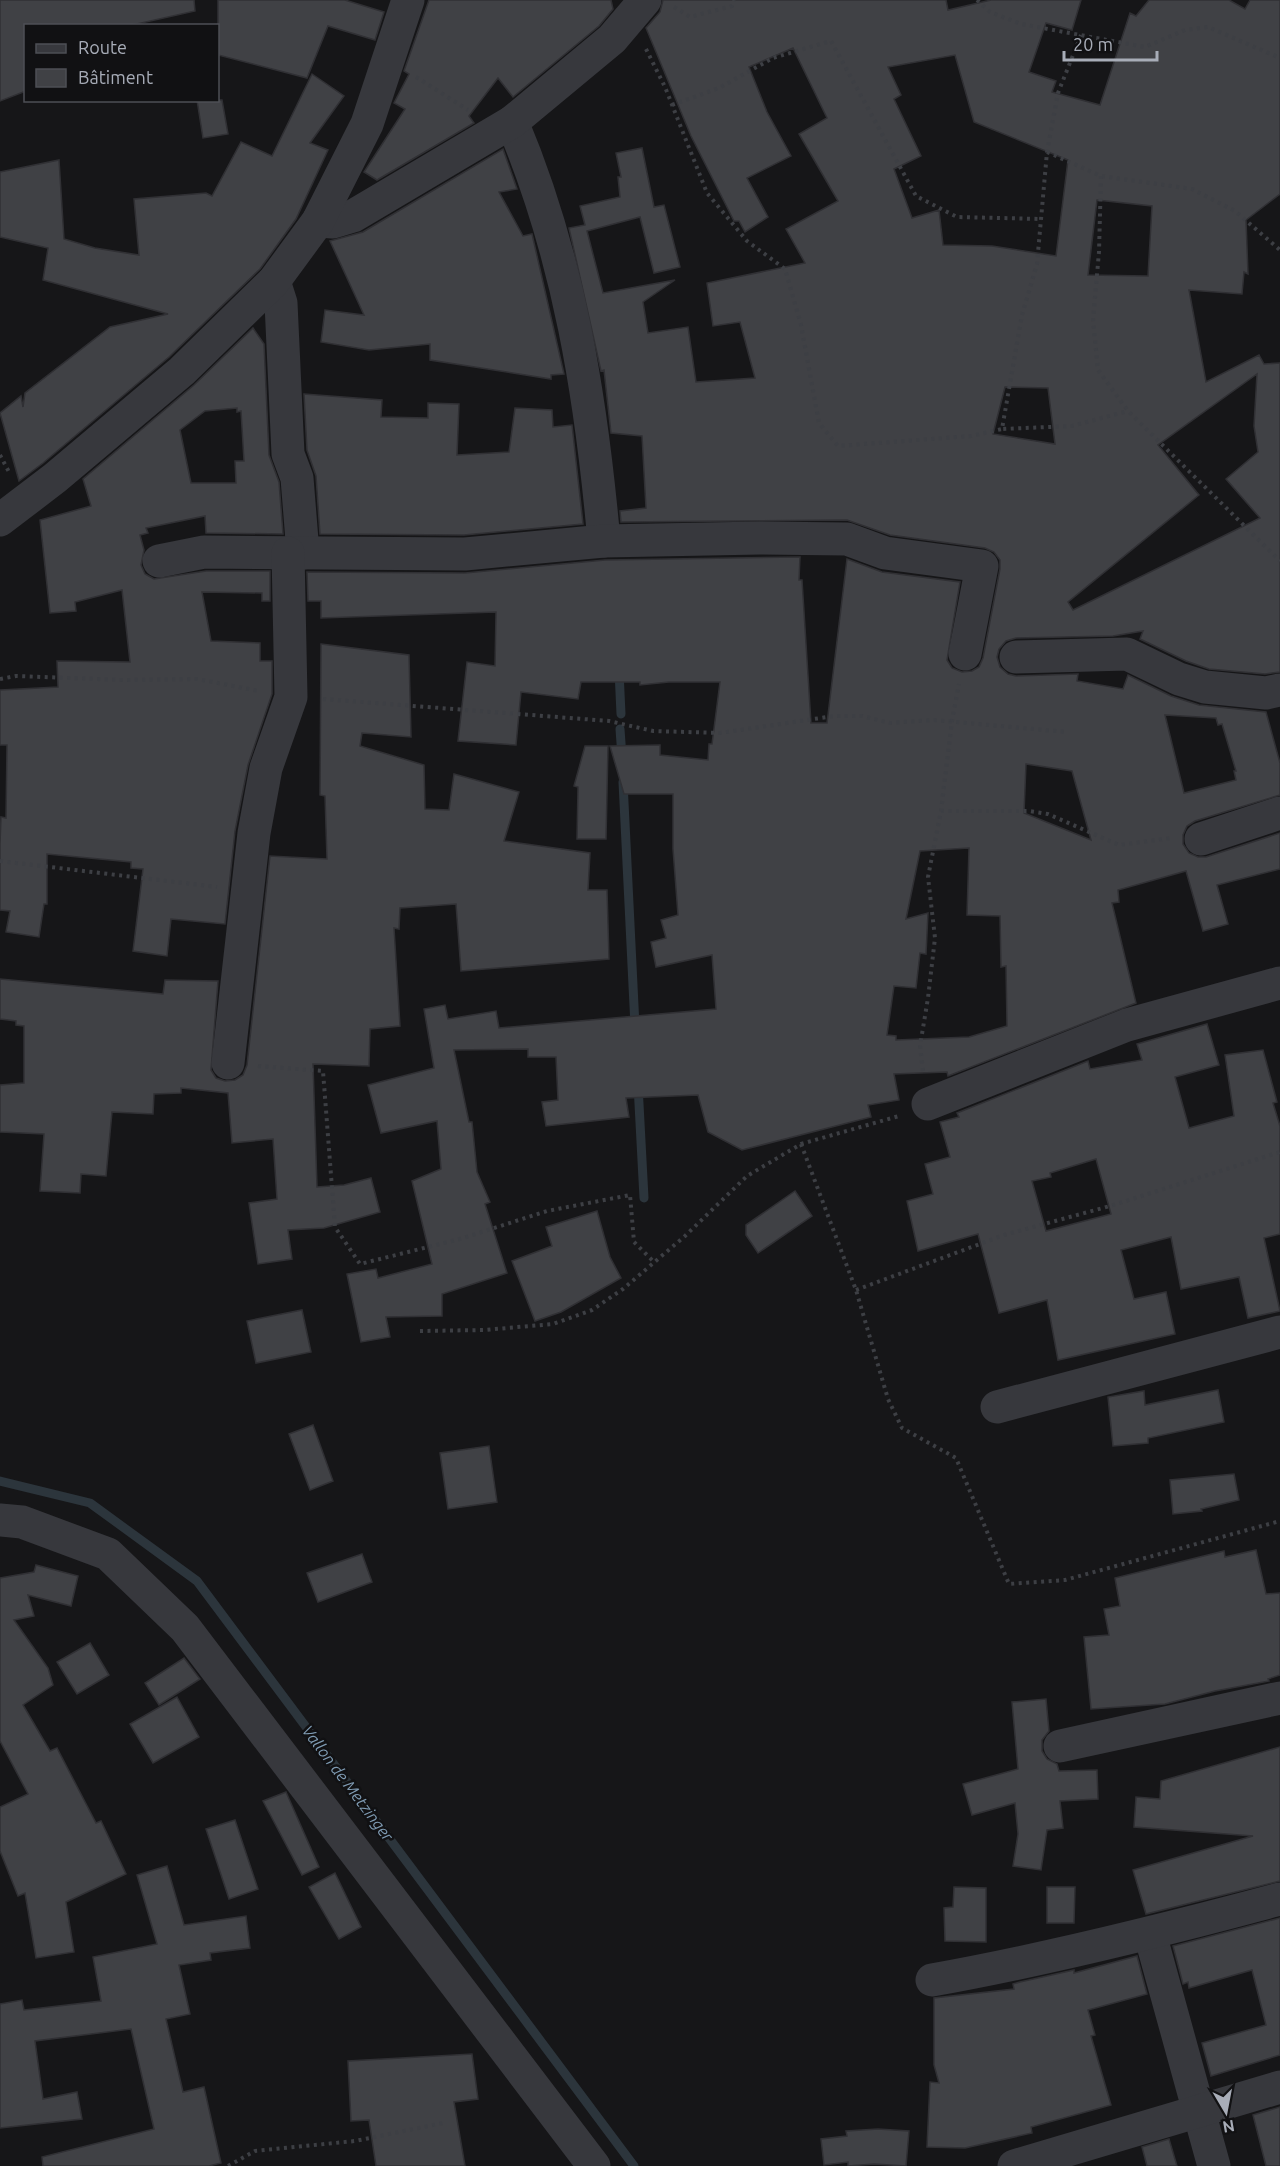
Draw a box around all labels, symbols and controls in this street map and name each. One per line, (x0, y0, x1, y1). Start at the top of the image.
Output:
legend (24, 24, 219, 102)
scale bar (1064, 24, 1157, 62)
text: 20 m (1073, 34, 1113, 54)
text: Route (78, 37, 127, 57)
text: Bâtiment (78, 67, 153, 87)
water label: Vallon de Metzinger (299, 1722, 398, 1845)
north arrow (1196, 2082, 1256, 2142)
text: N (1221, 2117, 1236, 2137)

